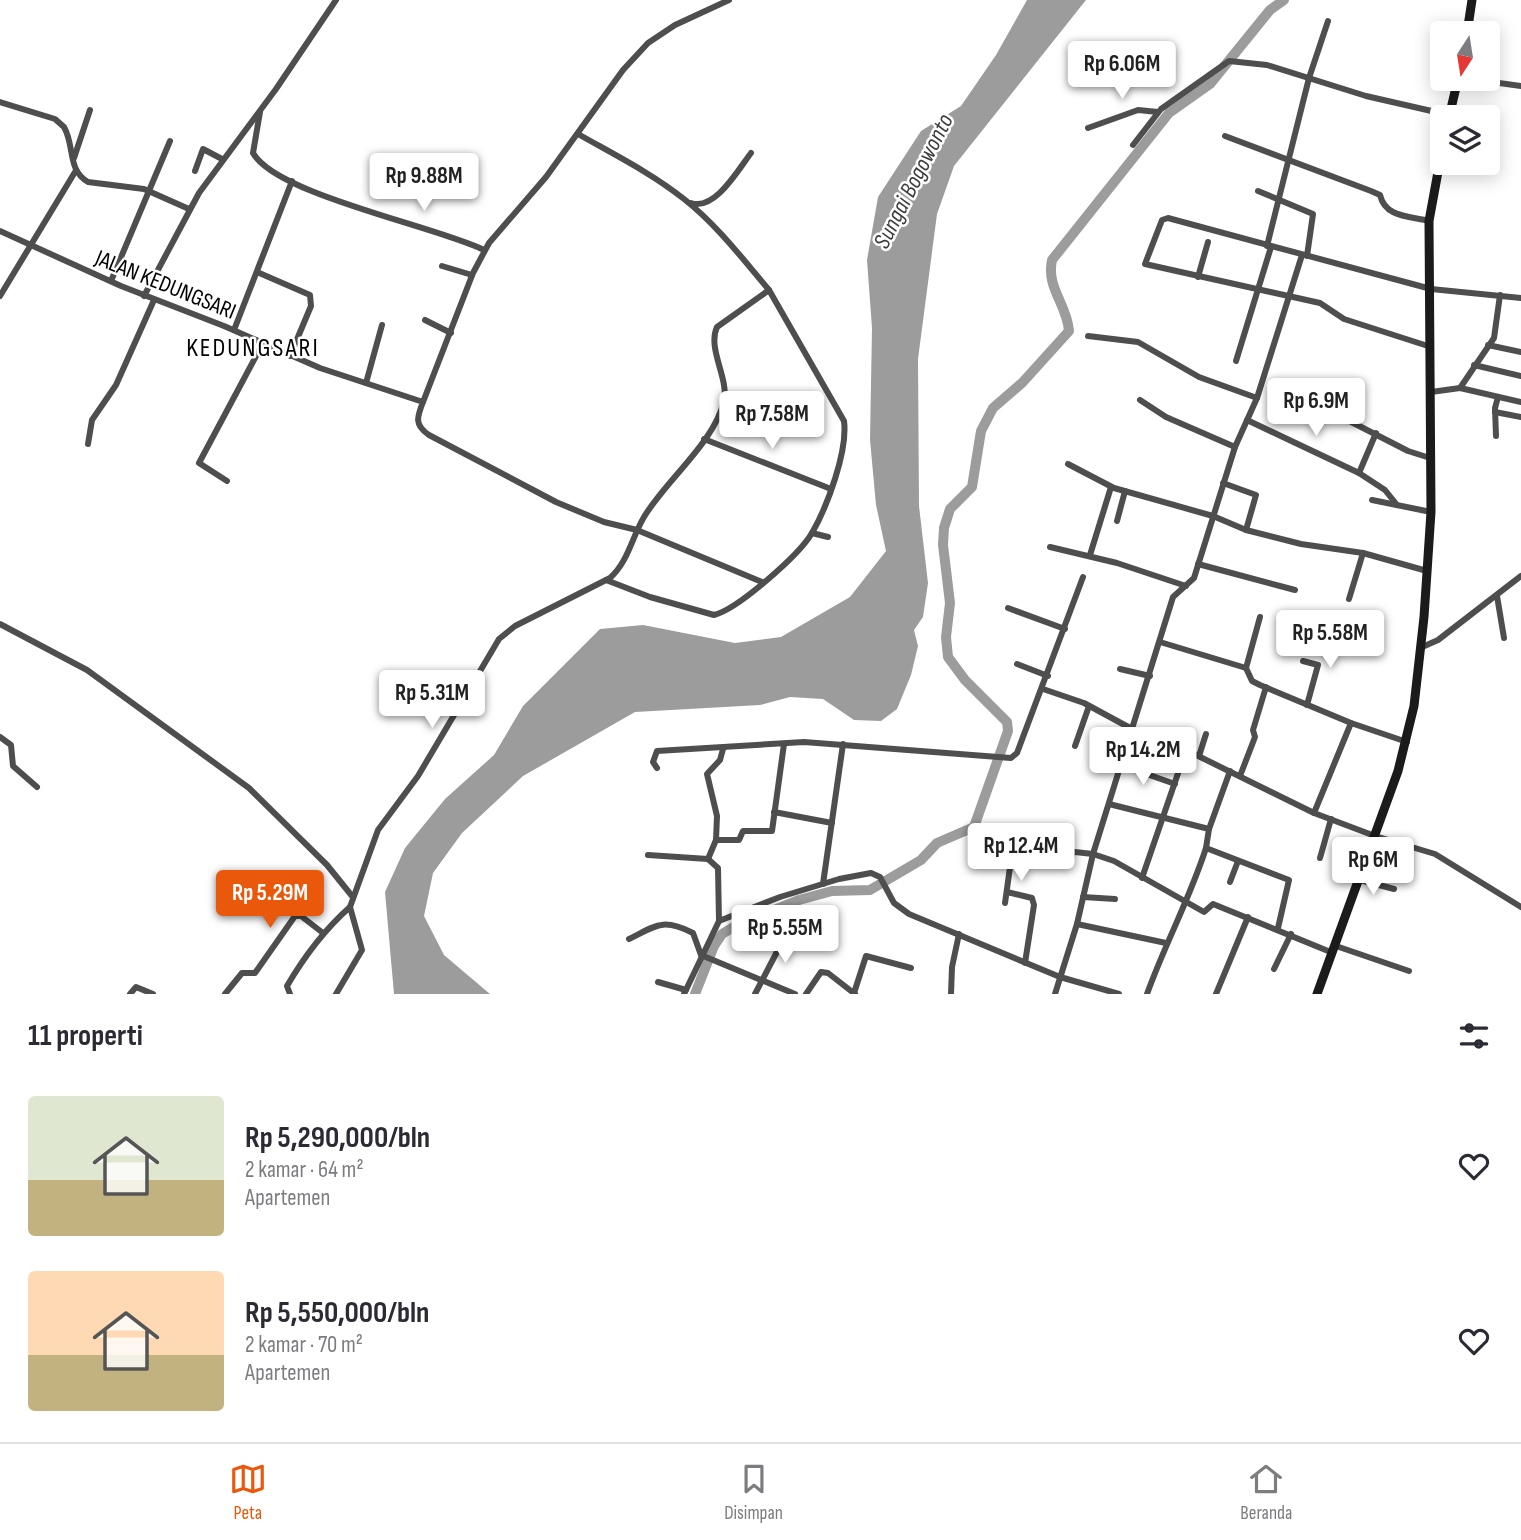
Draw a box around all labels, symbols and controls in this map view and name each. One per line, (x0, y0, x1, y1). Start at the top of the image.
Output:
north arrow (1430, 21, 1500, 91)
map controls (1430, 21, 1500, 175)
pin: Rp 6.06M (1050, 42, 1194, 101)
text: Rp 6.06M (1084, 50, 1160, 78)
button: layers (1430, 105, 1500, 175)
water label: Sungai Bogowonto (867, 109, 960, 253)
pin: Rp 9.88M (352, 154, 496, 213)
text: Rp 9.88M (386, 162, 462, 190)
street label: JALAN KEDUNGSARI (90, 244, 240, 326)
district label: KEDUNGSARI (186, 333, 320, 364)
pin: Rp 6.9M (1251, 378, 1381, 438)
text: Rp 6.9M (1283, 387, 1349, 415)
pin: Rp 7.58M (700, 392, 844, 451)
text: Rp 7.58M (735, 400, 809, 428)
pin: Rp 5.58M (1258, 610, 1402, 670)
text: Rp 5.58M (1292, 619, 1368, 647)
pin: Rp 5.31M (360, 670, 504, 730)
text: Rp 5.31M (395, 679, 469, 707)
pin: Rp 14.2M (1071, 728, 1215, 787)
text: Rp 14.2M (1105, 736, 1181, 764)
pin: Rp 12.4M (949, 824, 1093, 883)
text: Rp 12.4M (984, 832, 1058, 860)
pin: Rp 6M (1324, 838, 1422, 897)
text: Rp 6M (1348, 846, 1398, 874)
pin: Rp 5.29M (198, 870, 342, 930)
text: Rp 5.29M (232, 879, 308, 907)
pin: Rp 5.55M (713, 906, 857, 965)
text: Rp 5.55M (748, 914, 822, 942)
icon: filters (1455, 1017, 1493, 1055)
text: 11 properti (28, 1018, 143, 1054)
text: Rp 5,290,000/bln (245, 1120, 430, 1156)
icon: home (84, 1124, 168, 1208)
icon: heart (1455, 1147, 1493, 1185)
text: 2 kamar · 64 m² (245, 1156, 364, 1184)
text: Apartemen (245, 1184, 330, 1212)
text: Rp 5,550,000/bln (245, 1295, 429, 1331)
icon: home (84, 1299, 168, 1383)
icon: heart (1455, 1322, 1493, 1360)
text: 2 kamar · 70 m² (245, 1331, 363, 1359)
text: Apartemen (245, 1359, 330, 1387)
tab: Peta (229, 1460, 267, 1525)
tab: Disimpan (724, 1460, 783, 1525)
tab: Beranda (1240, 1460, 1292, 1525)

